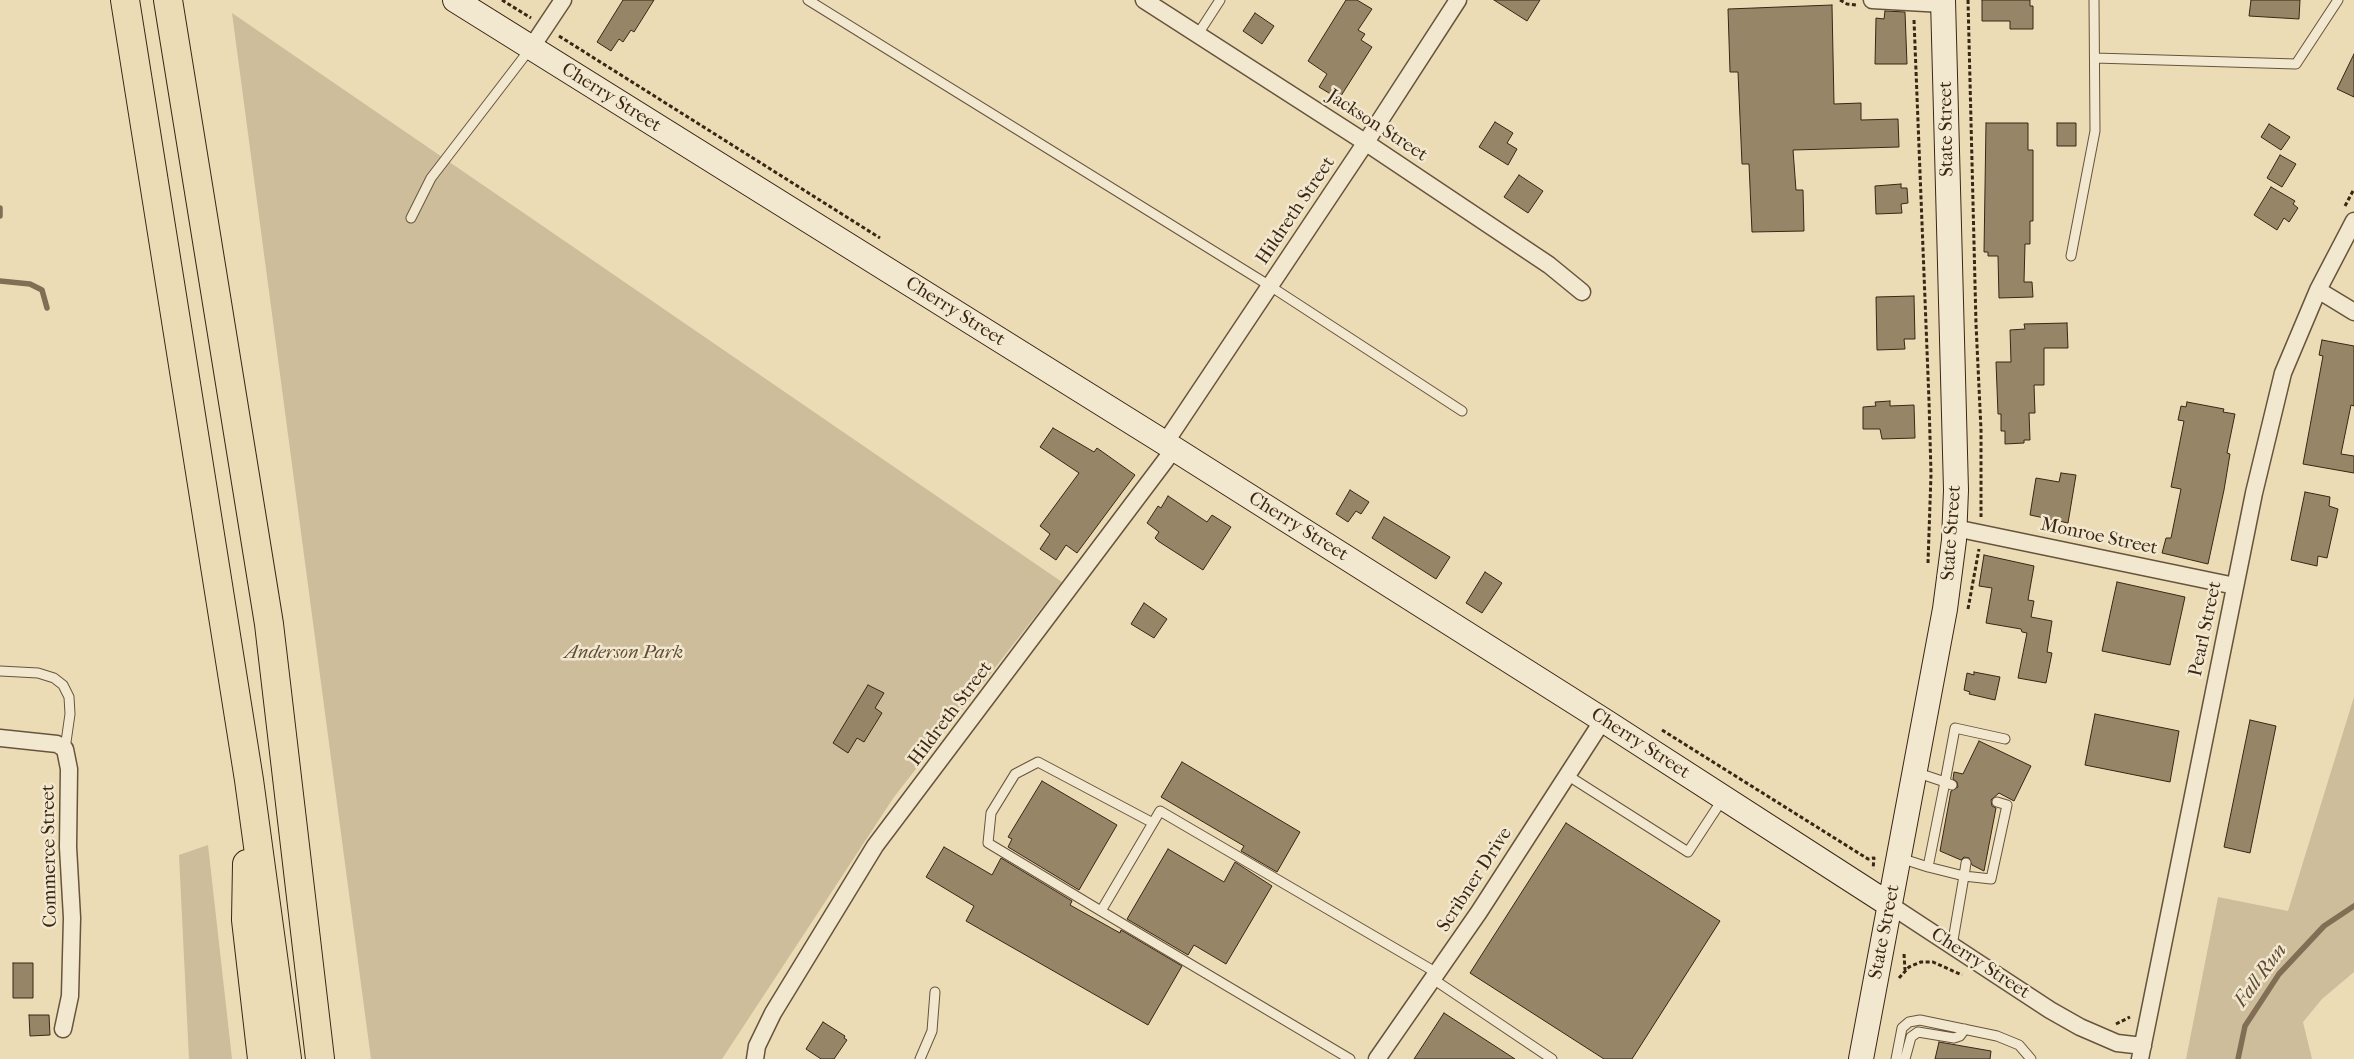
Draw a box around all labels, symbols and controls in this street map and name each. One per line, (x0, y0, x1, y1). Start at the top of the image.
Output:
street label: Cherry Street (557, 58, 665, 138)
street label: State Street (1935, 81, 1959, 177)
street label: Jackson Street (1322, 85, 1432, 167)
street label: Hildreth Street (1252, 153, 1340, 269)
street label: Cherry Street (901, 272, 1009, 352)
street label: State Street (1937, 484, 1967, 582)
street label: Cherry Street (1244, 487, 1352, 567)
street label: Monroe Street (2038, 513, 2160, 561)
street label: Pearl Street (2185, 579, 2227, 679)
park label: Anderson Park (565, 642, 683, 664)
street label: Hildreth Street (904, 657, 998, 771)
street label: Cherry Street (1586, 704, 1694, 784)
street label: Commerce Street (37, 784, 63, 928)
street label: Scribner Drive (1433, 823, 1517, 937)
street label: State Street (1865, 883, 1905, 981)
street label: Cherry Street (1926, 924, 2034, 1004)
water label: Fall Run (2229, 940, 2293, 1012)

